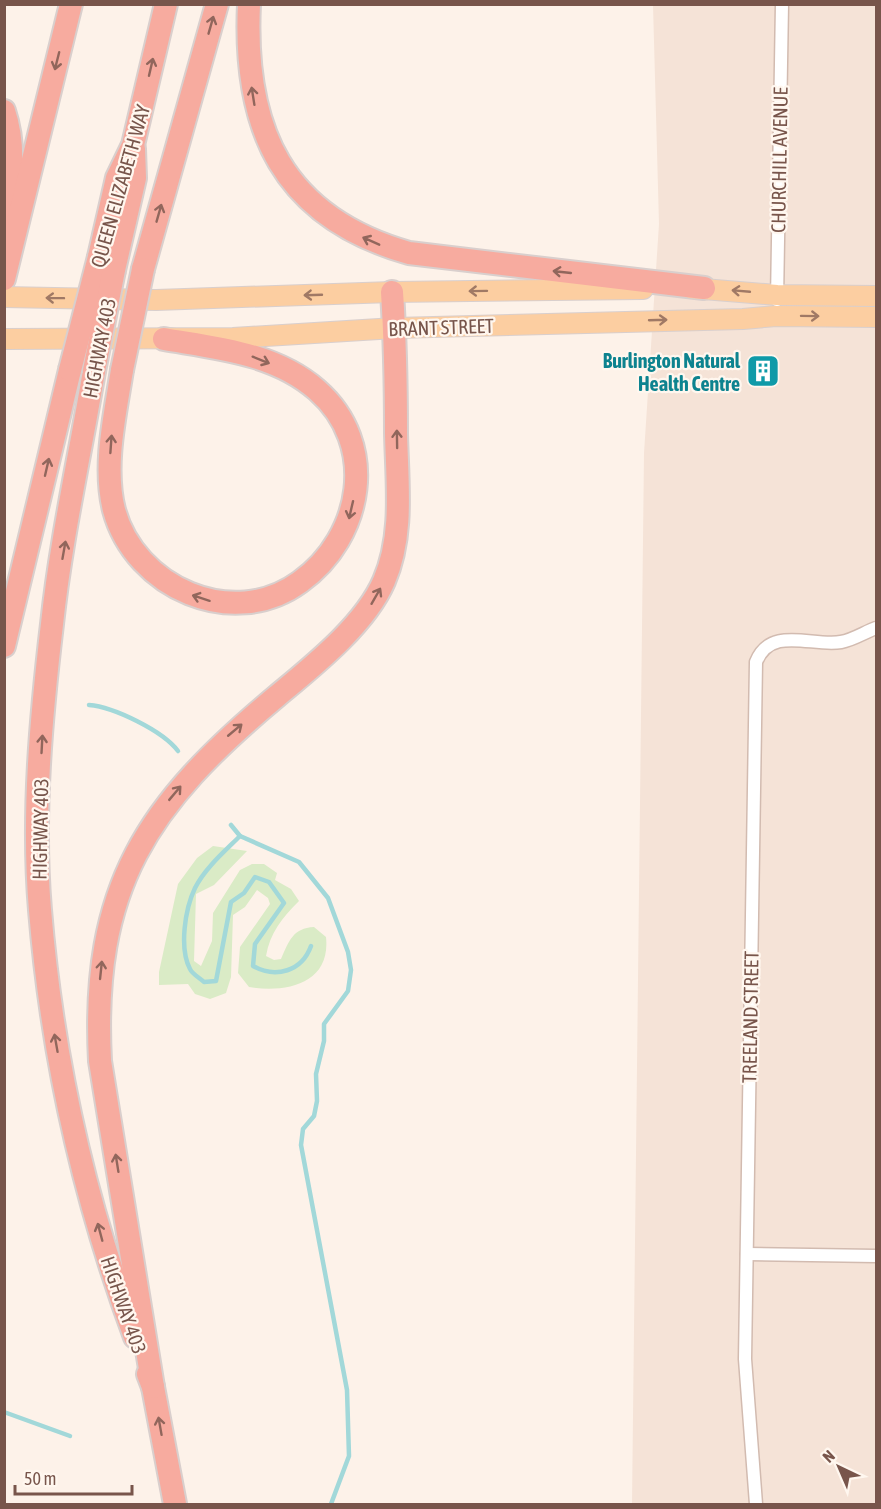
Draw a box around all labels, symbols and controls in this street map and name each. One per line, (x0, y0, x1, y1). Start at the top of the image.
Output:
one-way arrow (206, 16, 218, 35)
one-way arrow (51, 51, 62, 71)
one-way arrow (146, 58, 158, 77)
one-way arrow (247, 86, 258, 106)
street label: CHURCHILL AVENUE (766, 86, 792, 233)
street label: QUEEN ELIZABETH WAY (86, 102, 154, 270)
one-way arrow (154, 204, 165, 223)
one-way arrow (362, 235, 380, 246)
one-way arrow (553, 266, 573, 277)
one-way arrow (468, 285, 488, 297)
one-way arrow (731, 285, 751, 296)
one-way arrow (303, 289, 323, 301)
one-way arrow (45, 292, 65, 304)
street label: HIGHWAY 403 (78, 296, 120, 400)
one-way arrow (799, 310, 819, 322)
street label: BRANT STREET (388, 314, 494, 340)
one-way arrow (647, 315, 667, 326)
place label: Burlington Natural Health Centre (603, 349, 741, 395)
building icon: Burlington Natural Health Centre (745, 353, 781, 389)
one-way arrow (252, 355, 270, 366)
one-way arrow (391, 430, 402, 450)
one-way arrow (106, 435, 117, 455)
one-way arrow (42, 458, 54, 477)
one-way arrow (345, 500, 357, 519)
one-way arrow (59, 541, 70, 561)
one-way arrow (370, 588, 382, 605)
one-way arrow (192, 592, 211, 603)
one-way arrow (227, 724, 243, 737)
one-way arrow (36, 734, 47, 754)
street label: HIGHWAY 403 (28, 778, 52, 880)
one-way arrow (168, 786, 182, 801)
street label: TREELAND STREET (737, 951, 763, 1083)
one-way arrow (96, 961, 107, 980)
one-way arrow (50, 1033, 61, 1053)
one-way arrow (111, 1154, 122, 1174)
one-way arrow (94, 1223, 106, 1242)
street label: HIGHWAY 403 (97, 1253, 151, 1357)
one-way arrow (154, 1417, 165, 1437)
north arrow (809, 1437, 869, 1497)
text: N (819, 1446, 838, 1466)
scale bar (15, 1458, 132, 1496)
text: 50 m (24, 1468, 56, 1489)

